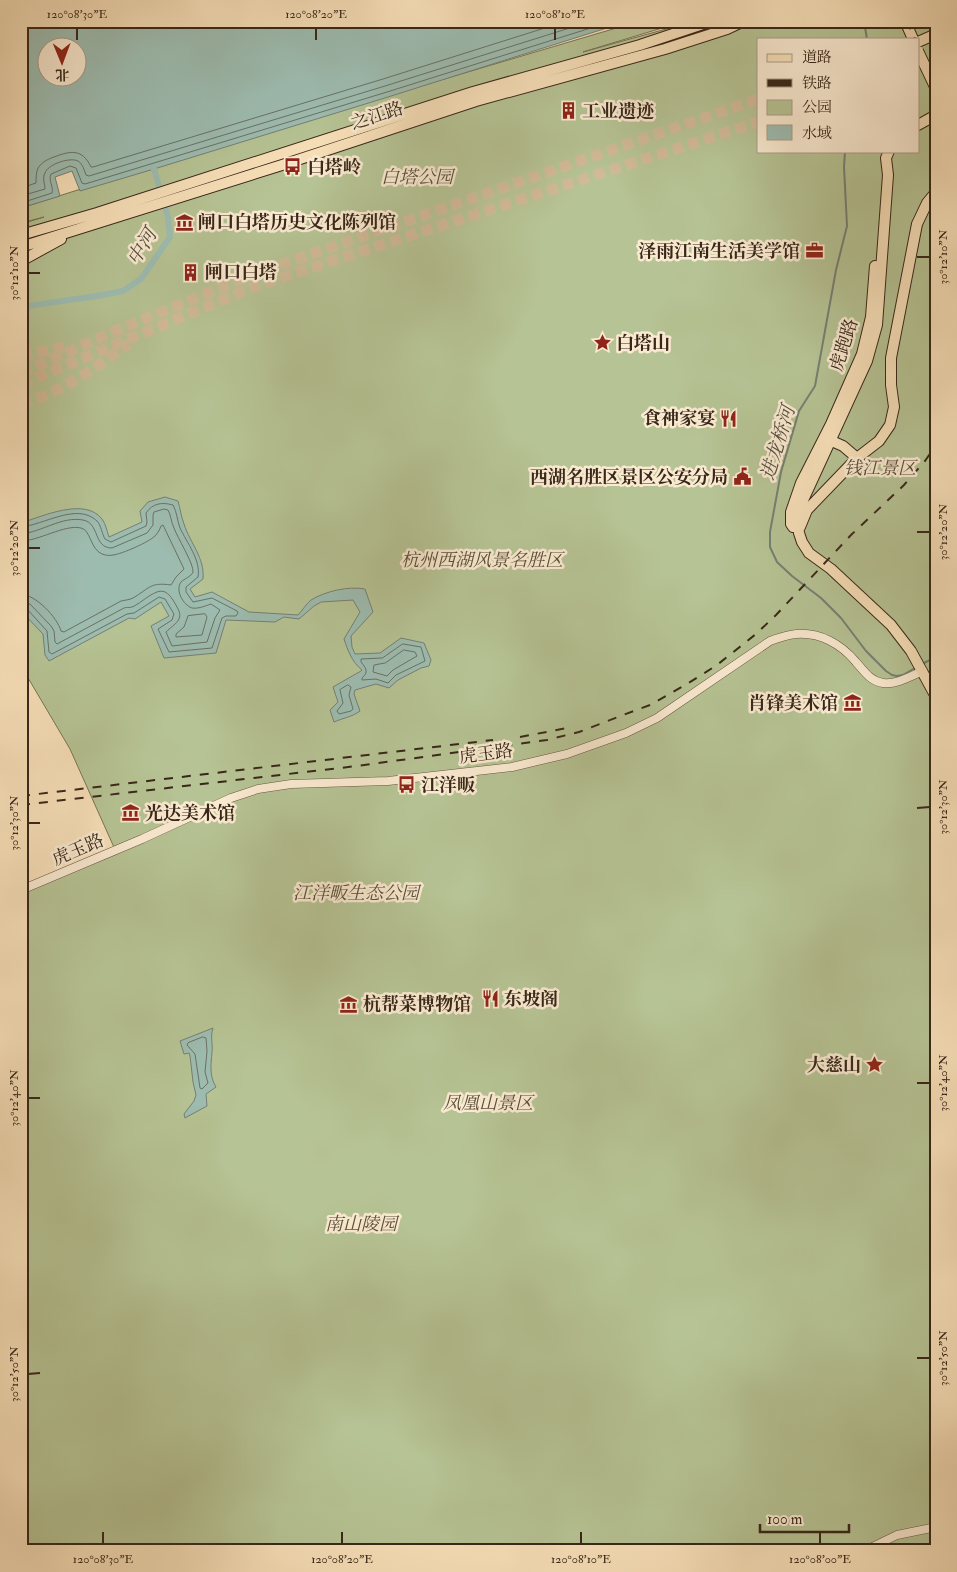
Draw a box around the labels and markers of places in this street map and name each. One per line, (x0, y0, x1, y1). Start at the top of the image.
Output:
place label: 工业遗迹 (582, 100, 654, 123)
building icon: 工业遗迹 (558, 101, 578, 121)
place label: 白塔岭 (307, 156, 361, 179)
bus stop icon: 白塔岭 (283, 157, 303, 177)
place label: 闸口白塔历史文化陈列馆 (198, 211, 396, 234)
museum icon: 闸口白塔历史文化陈列馆 (174, 212, 194, 232)
place label: 泽雨江南生活美学馆 (638, 240, 800, 263)
office icon: 泽雨江南生活美学馆 (804, 241, 824, 261)
place label: 闸口白塔 (205, 261, 277, 284)
building icon: 闸口白塔 (181, 262, 201, 282)
place label: 白塔山 (616, 332, 670, 355)
place icon: 白塔山 (592, 333, 612, 353)
place label: 食神家宴 (643, 407, 715, 430)
restaurant icon: 食神家宴 (719, 408, 739, 428)
place label: 西湖名胜区景区公安分局 (530, 466, 728, 489)
public building icon: 西湖名胜区景区公安分局 (732, 467, 752, 487)
place label: 肖锋美术馆 (748, 692, 838, 715)
museum icon: 肖锋美术馆 (842, 693, 862, 713)
place label: 江洋畈 (421, 774, 475, 797)
bus stop icon: 江洋畈 (397, 775, 417, 795)
place label: 光达美术馆 (145, 802, 235, 825)
museum icon: 光达美术馆 (121, 803, 141, 823)
place label: 东坡阁 (504, 988, 558, 1011)
restaurant icon: 东坡阁 (480, 989, 500, 1009)
place label: 杭帮菜博物馆 (363, 993, 471, 1016)
museum icon: 杭帮菜博物馆 (339, 994, 359, 1014)
place label: 大慈山 (807, 1054, 861, 1077)
place icon: 大慈山 (865, 1055, 885, 1075)

